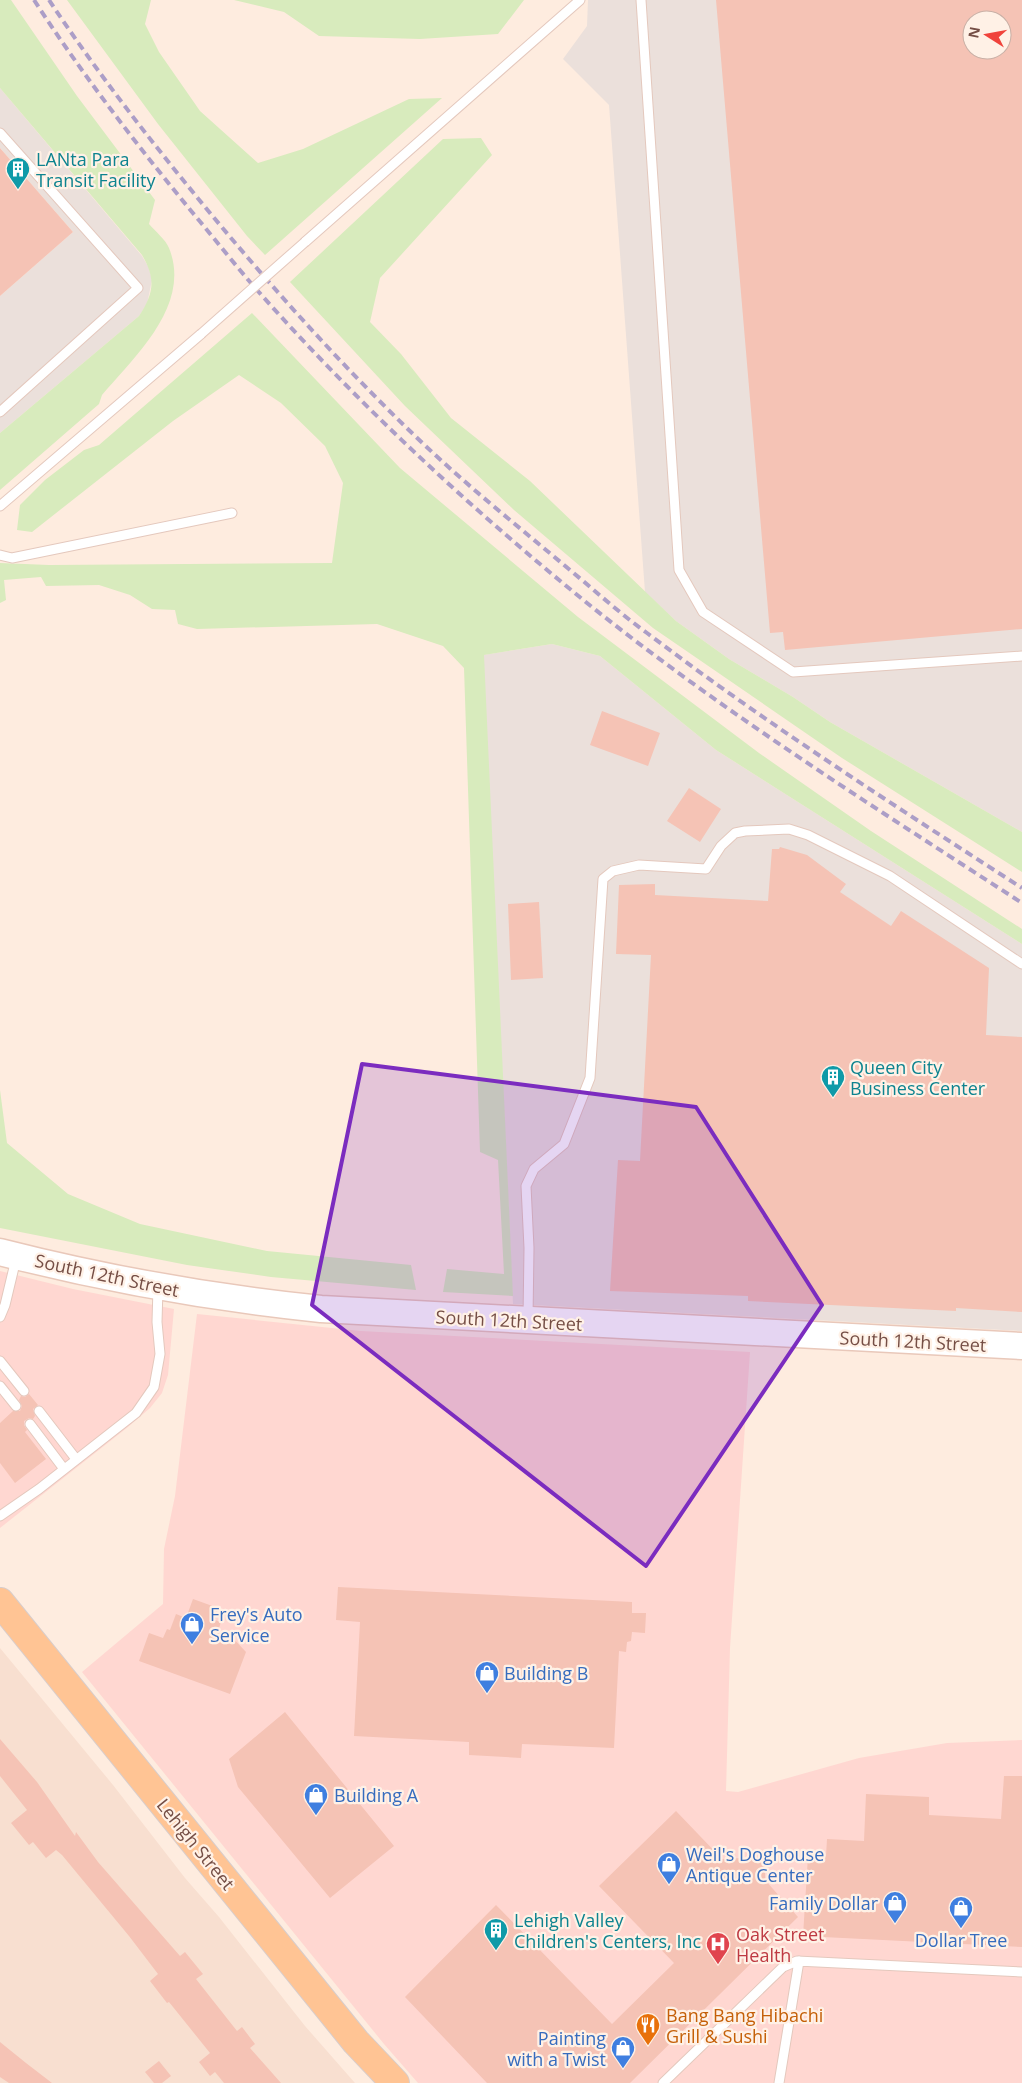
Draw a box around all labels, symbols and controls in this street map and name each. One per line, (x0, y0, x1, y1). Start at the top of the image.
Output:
north arrow (962, 10, 1012, 60)
text: N (963, 25, 984, 40)
place label: LANta Para Transit Facility (36, 147, 156, 192)
building icon: LANta Para Transit Facility (5, 156, 31, 190)
place label: Queen City Business Center (850, 1055, 986, 1100)
building icon: Queen City Business Center (820, 1064, 846, 1098)
street label: South 12th Street (33, 1248, 181, 1302)
street label: South 12th Street (435, 1304, 583, 1336)
street label: South 12th Street (839, 1325, 987, 1357)
place label: Frey's Auto Service (210, 1602, 303, 1647)
shop icon: Frey's Auto Service (179, 1611, 205, 1645)
shop icon: Building B (474, 1660, 500, 1694)
place label: Building B (504, 1661, 588, 1685)
shop icon: Building A (303, 1782, 329, 1816)
place label: Building A (334, 1783, 419, 1807)
street label: Lehigh Street (152, 1793, 240, 1895)
place label: Weil's Doghouse Antique Center (686, 1842, 824, 1887)
shop icon: Weil's Doghouse Antique Center (656, 1851, 682, 1885)
shop icon: Family Dollar (882, 1890, 908, 1924)
place label: Family Dollar (769, 1891, 879, 1915)
shop icon: Dollar Tree (948, 1895, 974, 1929)
place label: Lehigh Valley Children's Centers, Inc (514, 1908, 702, 1953)
building icon: Lehigh Valley Children's Centers, Inc (483, 1917, 509, 1951)
place label: Oak Street Health (736, 1922, 824, 1967)
place label: Dollar Tree (915, 1928, 1007, 1952)
hospital icon: Oak Street Health (705, 1931, 731, 1965)
place label: Bang Bang Hibachi Grill & Sushi (666, 2003, 823, 2048)
restaurant icon: Bang Bang Hibachi Grill & Sushi (635, 2012, 661, 2046)
place label: Painting with a Twist (507, 2026, 606, 2071)
shop icon: Painting with a Twist (610, 2035, 636, 2069)

